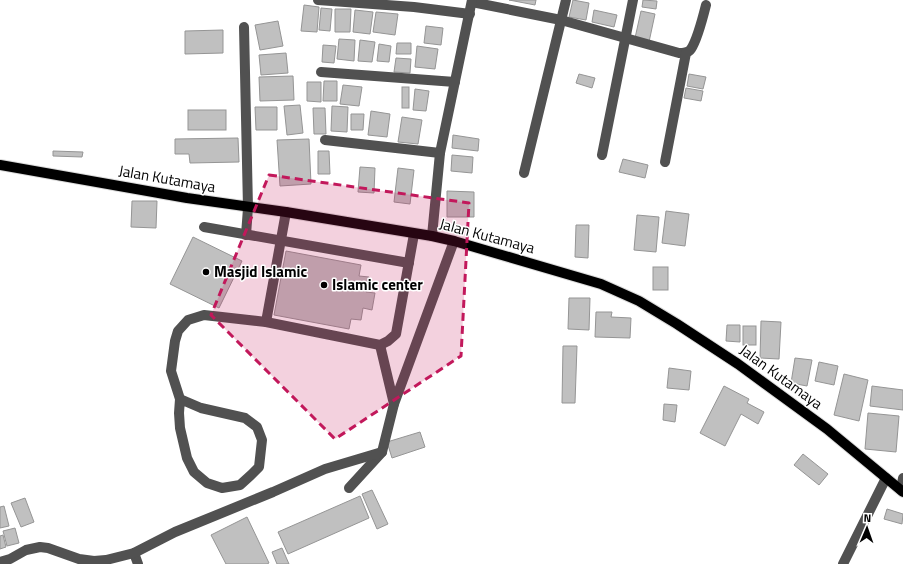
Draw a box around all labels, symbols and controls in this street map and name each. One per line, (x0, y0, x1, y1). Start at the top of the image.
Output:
street label: Jalan Kutamaya (117, 159, 218, 198)
street label: Jalan Kutamaya (437, 212, 538, 259)
place label: Masjid Islamic (214, 260, 307, 283)
marker: Masjid Islamic (201, 267, 211, 277)
place label: Islamic center (332, 273, 423, 296)
marker: Islamic center (319, 280, 329, 290)
street label: Jalan Kutamaya (735, 339, 828, 415)
north arrow (847, 508, 887, 548)
text: N (863, 510, 871, 526)

